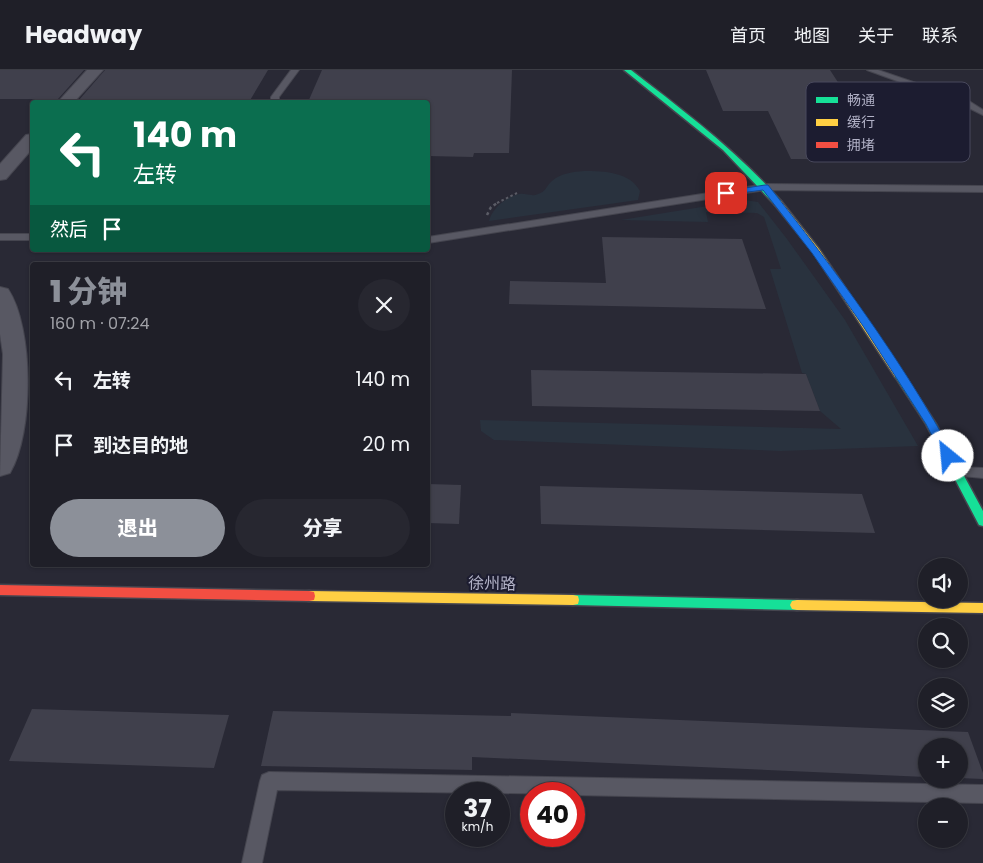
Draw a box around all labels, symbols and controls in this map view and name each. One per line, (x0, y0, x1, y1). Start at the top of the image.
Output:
text: Headway (25, 18, 142, 51)
text: 首页 (730, 23, 766, 48)
text: 地图 (794, 23, 830, 48)
text: 关于 (858, 23, 894, 48)
text: 联系 (922, 23, 958, 48)
legend (806, 82, 970, 162)
text: 畅通 (847, 90, 875, 110)
text: 140 m (133, 110, 237, 159)
text: 缓行 (847, 112, 875, 132)
icon: left (50, 120, 115, 185)
text: 拥堵 (847, 135, 875, 155)
text: 左转 (133, 159, 177, 190)
pin (705, 172, 747, 214)
icon: arrive (712, 179, 740, 207)
icon: arrive (98, 215, 126, 243)
text: 然后 (50, 216, 88, 243)
text: 1 分钟 (50, 270, 127, 313)
button: close (358, 279, 410, 331)
text: 160 m · 07:24 (50, 312, 149, 335)
icon: left (50, 366, 78, 394)
text: 140 m (355, 366, 410, 393)
text: 左转 (93, 367, 131, 394)
position arrow (921, 429, 973, 481)
icon: arrive (50, 431, 78, 459)
text: 20 m (362, 431, 410, 458)
text: 到达目的地 (93, 432, 188, 459)
button: 退出 (50, 499, 225, 557)
button: 分享 (235, 499, 410, 557)
map controls (918, 558, 968, 848)
button: sound (918, 558, 968, 608)
street label: 徐州路 (468, 572, 516, 595)
button: search (918, 618, 968, 668)
button: layers (918, 678, 968, 728)
button: + (918, 738, 968, 788)
speed limit sign: 40 (520, 782, 585, 847)
text: 37 (463, 791, 492, 826)
button: − (918, 798, 968, 848)
text: km/h (462, 818, 493, 835)

